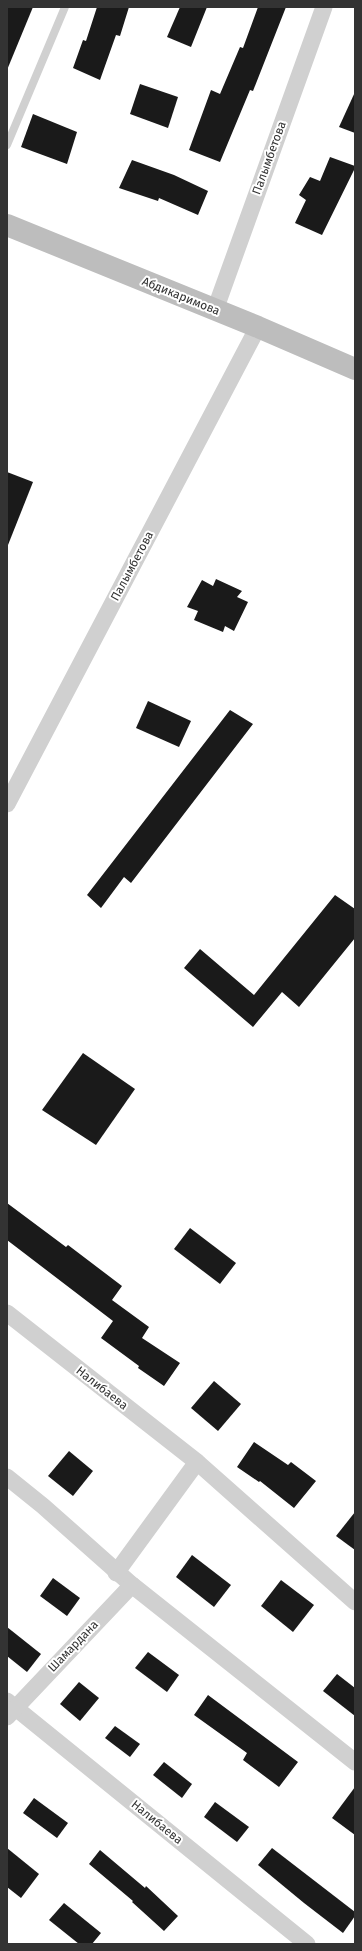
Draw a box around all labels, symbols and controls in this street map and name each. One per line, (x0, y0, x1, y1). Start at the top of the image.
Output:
street label: Палымбетова (249, 119, 289, 197)
street label: Абдикаримова (140, 274, 222, 318)
street label: Палымбетова (108, 529, 156, 603)
street label: Налибаева (73, 1363, 131, 1413)
street label: Шамардана (45, 1617, 101, 1675)
street label: Налибаева (129, 1797, 185, 1847)

